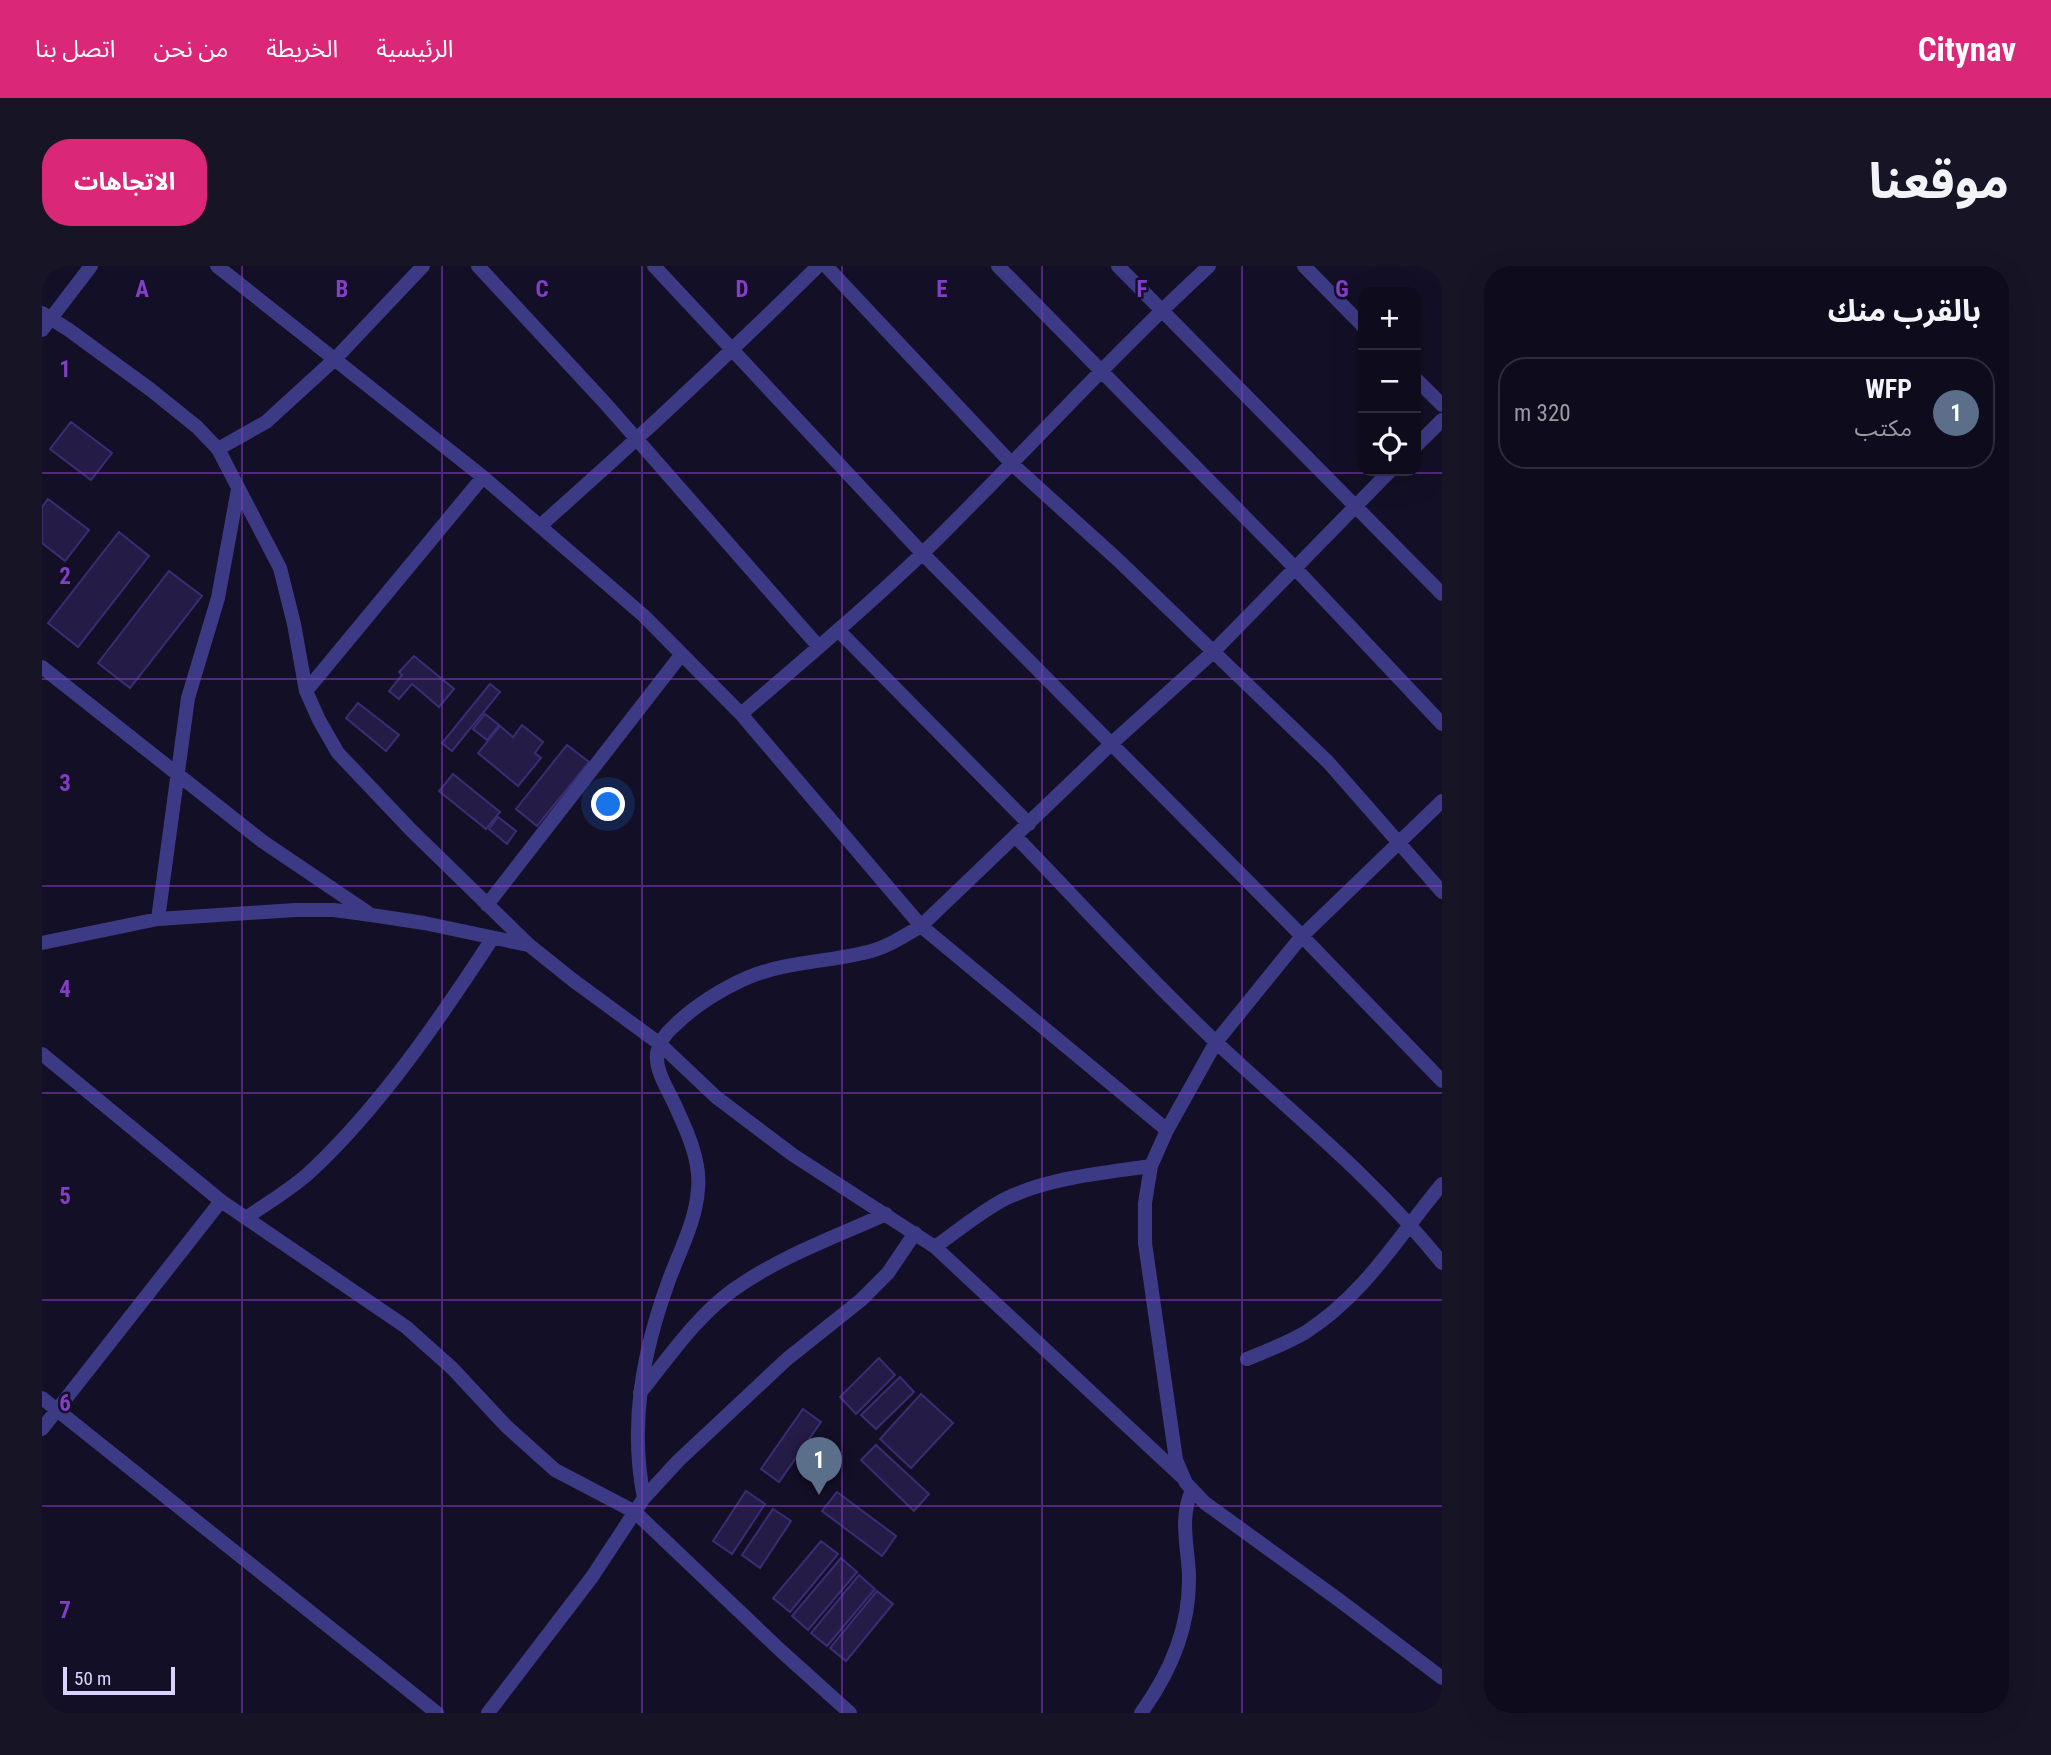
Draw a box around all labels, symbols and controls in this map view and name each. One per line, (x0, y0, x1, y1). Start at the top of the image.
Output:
text: Citynav (1918, 30, 2016, 69)
text: اتصل بنا (35, 35, 115, 63)
text: من نحن (153, 35, 228, 63)
text: الخريطة (266, 35, 338, 63)
text: الرئيسية (376, 35, 453, 63)
button: الاتجاهات (42, 139, 207, 226)
text: موقعنا (1869, 153, 2009, 210)
text: A (135, 276, 149, 303)
text: B (336, 276, 348, 303)
text: C (535, 276, 549, 303)
text: D (736, 276, 749, 303)
text: E (936, 276, 948, 303)
text: F (1137, 276, 1148, 303)
text: G (1335, 276, 1349, 303)
map controls (1358, 287, 1421, 476)
button: + (1358, 287, 1421, 350)
text: بالقرب منك (1828, 293, 1981, 328)
button: − (1358, 350, 1421, 413)
text: 1 (59, 356, 71, 383)
text: WFP (1865, 374, 1912, 404)
text: 320 m (1514, 400, 1571, 427)
text: 1 (1950, 400, 1962, 427)
button: locate (1358, 413, 1421, 476)
text: مكتب (1855, 415, 1912, 442)
text: 2 (59, 563, 71, 590)
text: 3 (59, 770, 71, 797)
your location (591, 787, 625, 821)
text: 4 (59, 976, 71, 1003)
text: 5 (59, 1183, 71, 1210)
text: 6 (59, 1390, 71, 1417)
pin: 1 (796, 1437, 842, 1495)
text: 7 (59, 1597, 71, 1624)
scale bar (63, 1664, 175, 1696)
text: 50 m (74, 1667, 111, 1690)

